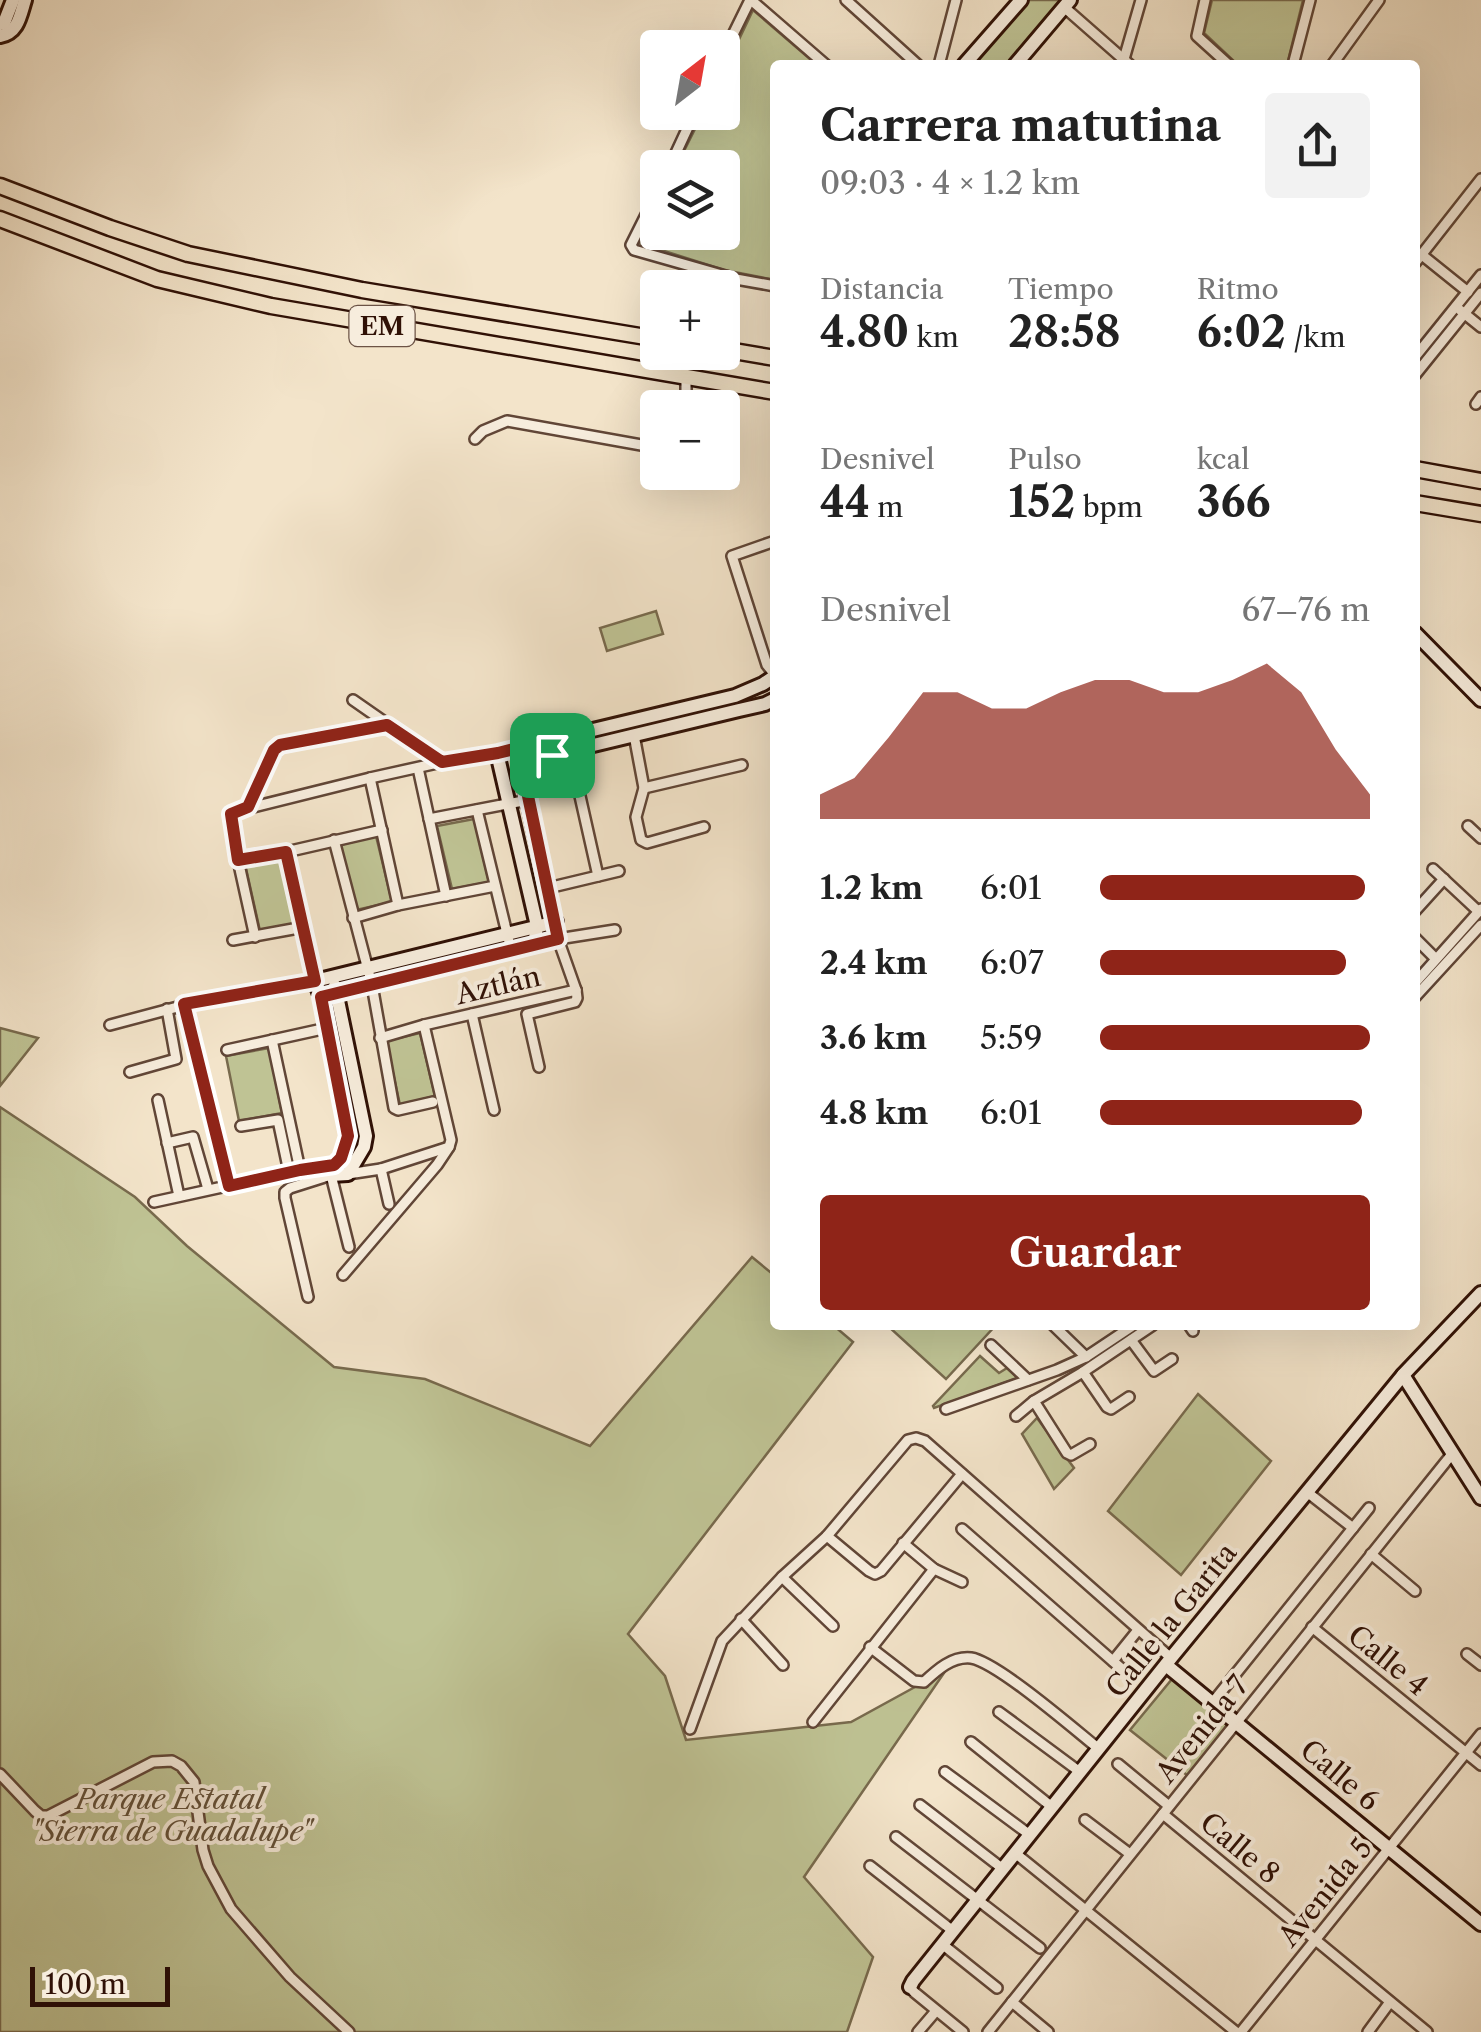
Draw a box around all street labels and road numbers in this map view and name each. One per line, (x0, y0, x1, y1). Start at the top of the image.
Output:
road number: EM (350, 306, 414, 346)
street label: Aztlán (451, 959, 544, 1011)
street label: Calle la Garita (1098, 1536, 1244, 1704)
street label: Calle 4 (1341, 1618, 1435, 1702)
street label: Avenida 7 (1148, 1668, 1256, 1790)
street label: Calle 6 (1294, 1732, 1386, 1818)
street label: Calle 8 (1194, 1805, 1286, 1891)
street label: Avenida 5 (1270, 1831, 1379, 1954)

